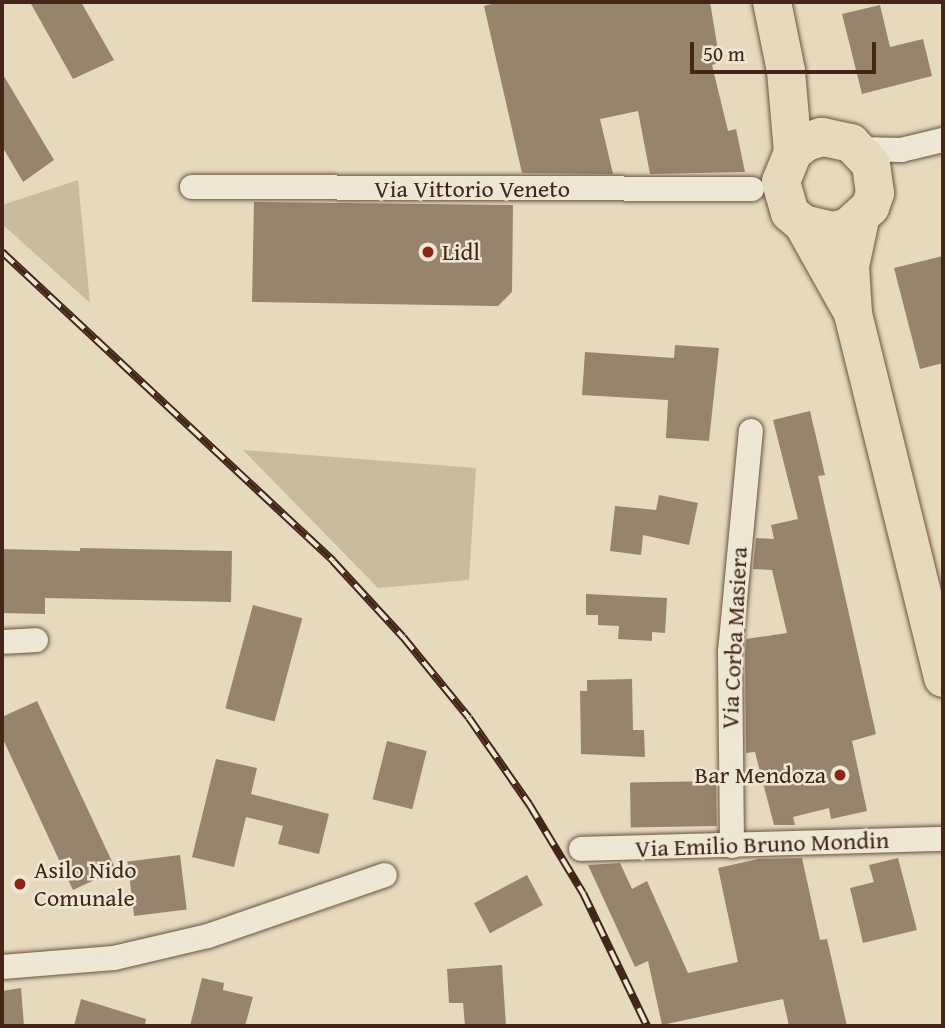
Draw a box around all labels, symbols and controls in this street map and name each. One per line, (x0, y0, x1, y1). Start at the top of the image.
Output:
scale bar (693, 28, 878, 72)
text: 50 m (703, 38, 745, 69)
street label: Via Vittorio Veneto (374, 175, 570, 203)
place label: Lidl (442, 238, 480, 266)
marker: Lidl (420, 244, 436, 260)
street label: Via Corba Masiera (715, 546, 753, 730)
place label: Bar Mendoza (695, 761, 826, 789)
marker: Bar Mendoza (832, 767, 848, 783)
street label: Via Emilio Bruno Mondin (634, 825, 890, 863)
place label: Asilo Nido Comunale (34, 856, 137, 912)
marker: Asilo Nido Comunale (12, 876, 28, 892)

